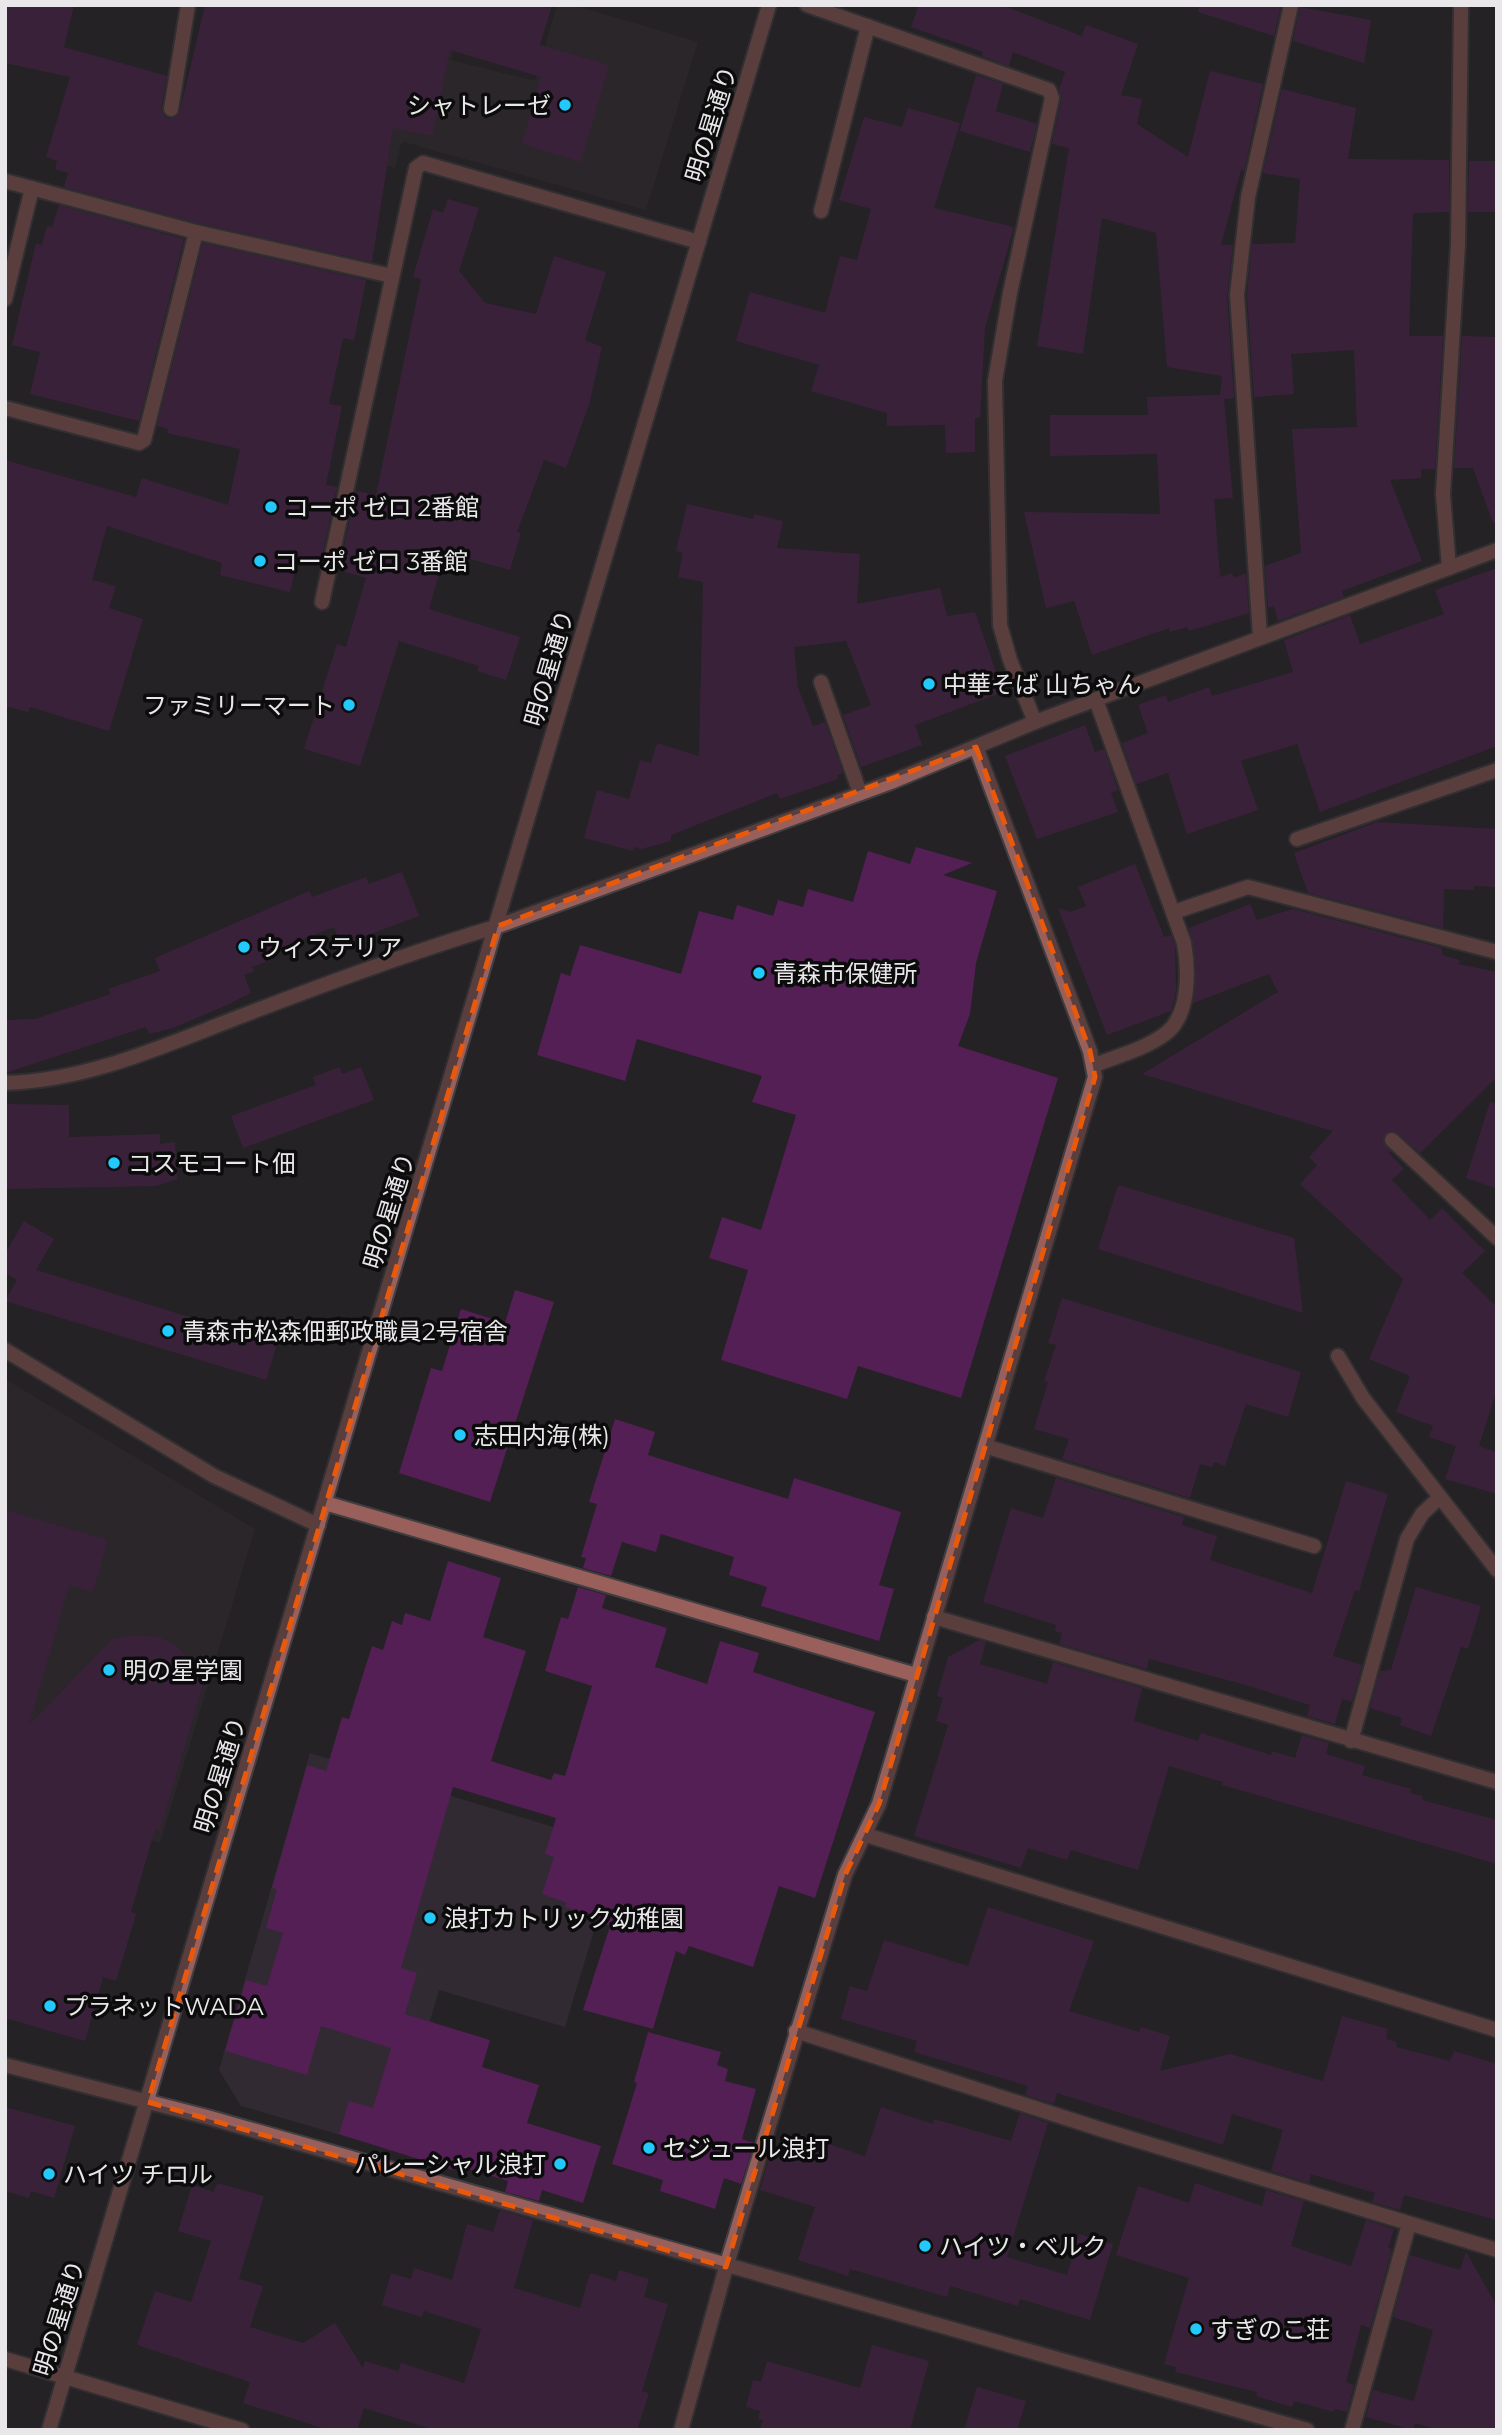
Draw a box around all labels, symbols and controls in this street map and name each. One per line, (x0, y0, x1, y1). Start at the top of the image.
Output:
street label: 明の星通り (680, 62, 742, 186)
place label: シャトレーゼ (407, 91, 551, 120)
marker: シャトレーゼ (557, 97, 573, 113)
place label: コーポ ゼロ 2番館 (285, 493, 479, 522)
marker: コーポ ゼロ 2番館 (263, 499, 279, 515)
place label: コーポ ゼロ 3番館 (274, 547, 468, 576)
marker: コーポ ゼロ 3番館 (252, 553, 268, 569)
street label: 明の星通り (519, 606, 579, 730)
place label: 中華そば 山ちゃん (943, 670, 1141, 699)
marker: 中華そば 山ちゃん (921, 676, 937, 692)
place label: ファミリーマート (143, 691, 335, 720)
marker: ファミリーマート (341, 697, 357, 713)
place label: ウィステリア (258, 933, 402, 962)
marker: ウィステリア (236, 939, 252, 955)
place label: 青森市保健所 (773, 959, 917, 988)
marker: 青森市保健所 (751, 965, 767, 981)
place label: コスモコート佃 (128, 1149, 296, 1178)
street label: 明の星通り (358, 1149, 420, 1273)
marker: コスモコート佃 (106, 1155, 122, 1171)
place label: 青森市松森佃郵政職員2号宿舎 (182, 1317, 508, 1346)
marker: 青森市松森佃郵政職員2号宿舎 (160, 1323, 176, 1339)
place label: 志田内海(株) (474, 1421, 610, 1450)
marker: 志田内海(株) (452, 1427, 468, 1443)
place label: 明の星学園 (123, 1656, 243, 1685)
marker: 明の星学園 (101, 1662, 117, 1678)
street label: 明の星通り (189, 1713, 251, 1837)
place label: 浪打カトリック幼稚園 (444, 1904, 684, 1933)
marker: 浪打カトリック幼稚園 (422, 1910, 438, 1926)
place label: プラネットWADA (64, 1992, 265, 2021)
marker: プラネットWADA (42, 1998, 58, 2014)
place label: セジュール浪打 (663, 2134, 829, 2163)
marker: セジュール浪打 (641, 2140, 657, 2156)
place label: パレーシャル浪打 (354, 2150, 546, 2179)
marker: パレーシャル浪打 (552, 2156, 568, 2172)
place label: ハイツ チロル (63, 2160, 213, 2189)
marker: ハイツ チロル (41, 2166, 57, 2182)
place label: ハイツ・ベルク (939, 2232, 1107, 2261)
marker: ハイツ・ベルク (917, 2238, 933, 2254)
street label: 明の星通り (28, 2256, 90, 2380)
place label: すぎのこ荘 (1210, 2315, 1330, 2344)
marker: すぎのこ荘 (1188, 2321, 1204, 2337)

